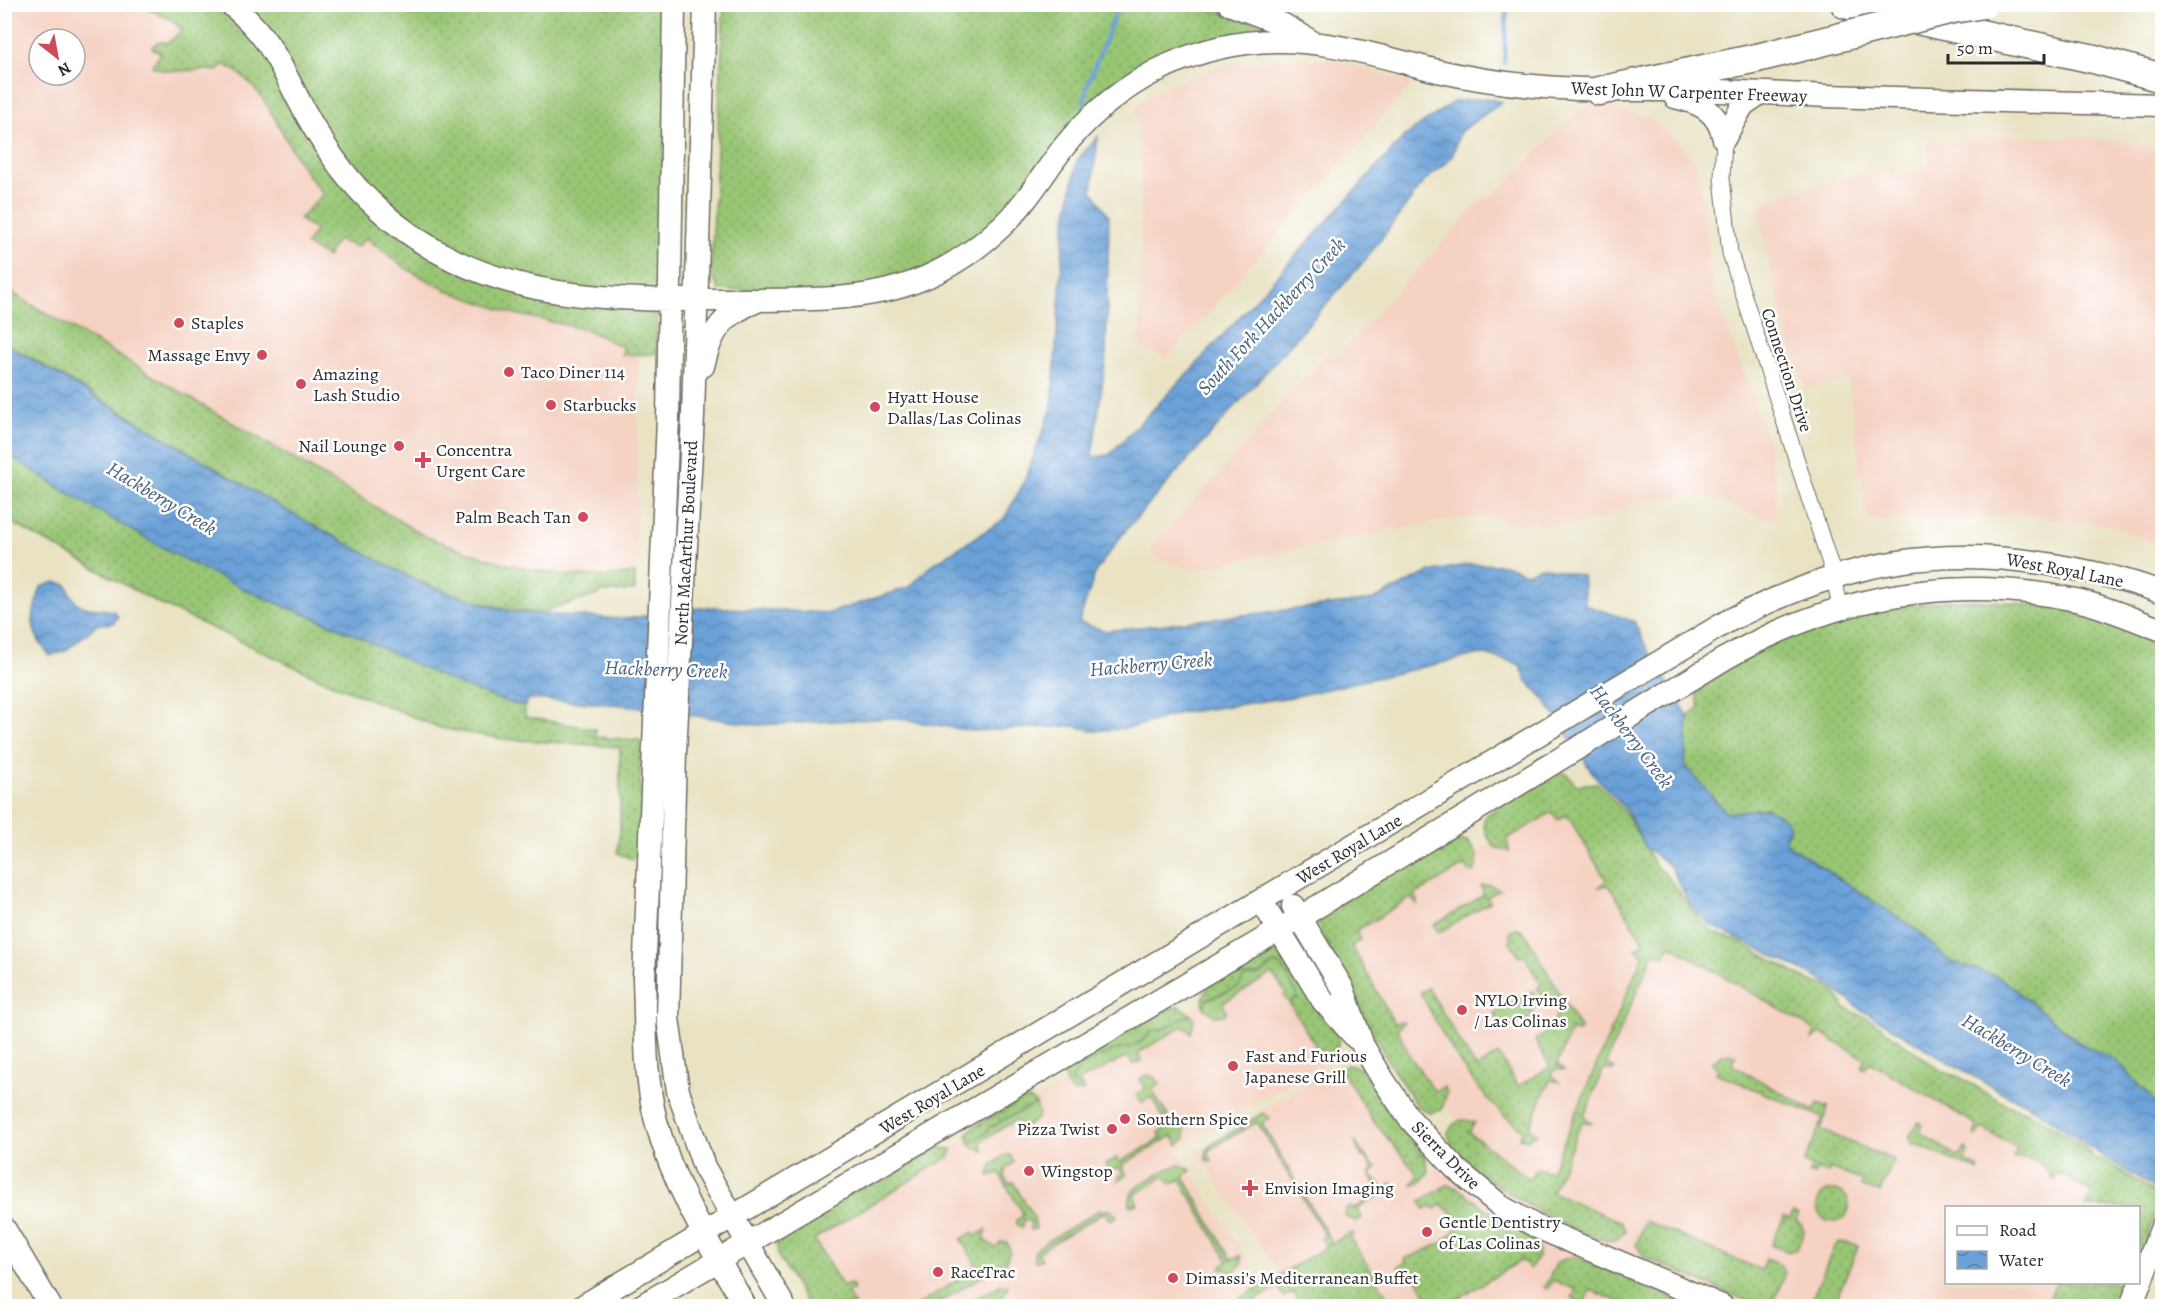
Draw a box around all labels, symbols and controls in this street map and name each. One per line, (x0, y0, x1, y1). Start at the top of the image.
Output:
north arrow (27, 27, 87, 87)
scale bar (1948, 27, 2044, 65)
text: 50 m (1957, 36, 1993, 60)
text: N (53, 57, 75, 82)
street label: West John W Carpenter Freeway (1569, 76, 1808, 108)
water label: South Fork Hackberry Creek (1191, 232, 1352, 401)
street label: Connection Drive (1756, 305, 1818, 435)
place label: Staples (191, 311, 244, 335)
marker: Staples (172, 316, 186, 330)
place label: Massage Envy (147, 343, 251, 367)
marker: Massage Envy (255, 348, 269, 362)
place label: Taco Diner 114 (521, 360, 625, 384)
place label: Amazing Lash Studio (312, 362, 400, 407)
marker: Taco Diner 114 (502, 365, 516, 379)
marker: Amazing Lash Studio (294, 377, 308, 391)
place label: Hyatt House Dallas/Las Colinas (887, 385, 1022, 430)
place label: Starbucks (563, 393, 636, 417)
marker: Starbucks (544, 398, 558, 412)
marker: Hyatt House Dallas/Las Colinas (868, 400, 882, 414)
place label: Nail Lounge (298, 434, 387, 458)
place label: Concentra Urgent Care (436, 438, 526, 483)
marker: Nail Lounge (392, 439, 406, 453)
street label: North MacArthur Boulevard (669, 439, 703, 646)
marker: Concentra Urgent Care (414, 451, 432, 469)
water label: Hackberry Creek (102, 455, 222, 542)
place label: Palm Beach Tan (455, 505, 571, 529)
marker: Palm Beach Tan (576, 510, 590, 524)
street label: West Royal Lane (2003, 547, 2126, 593)
water label: Hackberry Creek (1089, 646, 1214, 683)
water label: Hackberry Creek (604, 654, 728, 685)
water label: Hackberry Creek (1584, 679, 1680, 794)
street label: West Royal Lane (1291, 808, 1406, 890)
place label: NYLO Irving / Las Colinas (1474, 988, 1567, 1033)
marker: NYLO Irving / Las Colinas (1455, 1003, 1469, 1017)
water label: Hackberry Creek (1957, 1007, 2077, 1094)
place label: Fast and Furious Japanese Grill (1245, 1044, 1367, 1089)
street label: West Royal Lane (874, 1058, 989, 1140)
marker: Fast and Furious Japanese Grill (1226, 1059, 1240, 1073)
place label: Southern Spice (1137, 1107, 1248, 1131)
marker: Southern Spice (1118, 1112, 1132, 1126)
street label: Sierra Drive (1406, 1115, 1486, 1195)
place label: Pizza Twist (1017, 1117, 1100, 1141)
marker: Pizza Twist (1105, 1122, 1119, 1136)
place label: Wingstop (1040, 1159, 1113, 1183)
marker: Wingstop (1022, 1164, 1036, 1178)
place label: Envision Imaging (1264, 1176, 1394, 1200)
marker: Envision Imaging (1241, 1179, 1259, 1197)
legend (1945, 1206, 2140, 1284)
place label: Gentle Dentistry of Las Colinas (1439, 1210, 1561, 1255)
text: Road (1999, 1218, 2037, 1242)
marker: Gentle Dentistry of Las Colinas (1420, 1225, 1434, 1239)
text: Water (1998, 1248, 2044, 1272)
place label: RaceTrac (950, 1260, 1015, 1284)
marker: RaceTrac (931, 1265, 945, 1279)
place label: Dimassi's Mediterranean Buffet (1185, 1266, 1419, 1290)
marker: Dimassi's Mediterranean Buffet (1166, 1271, 1180, 1285)

